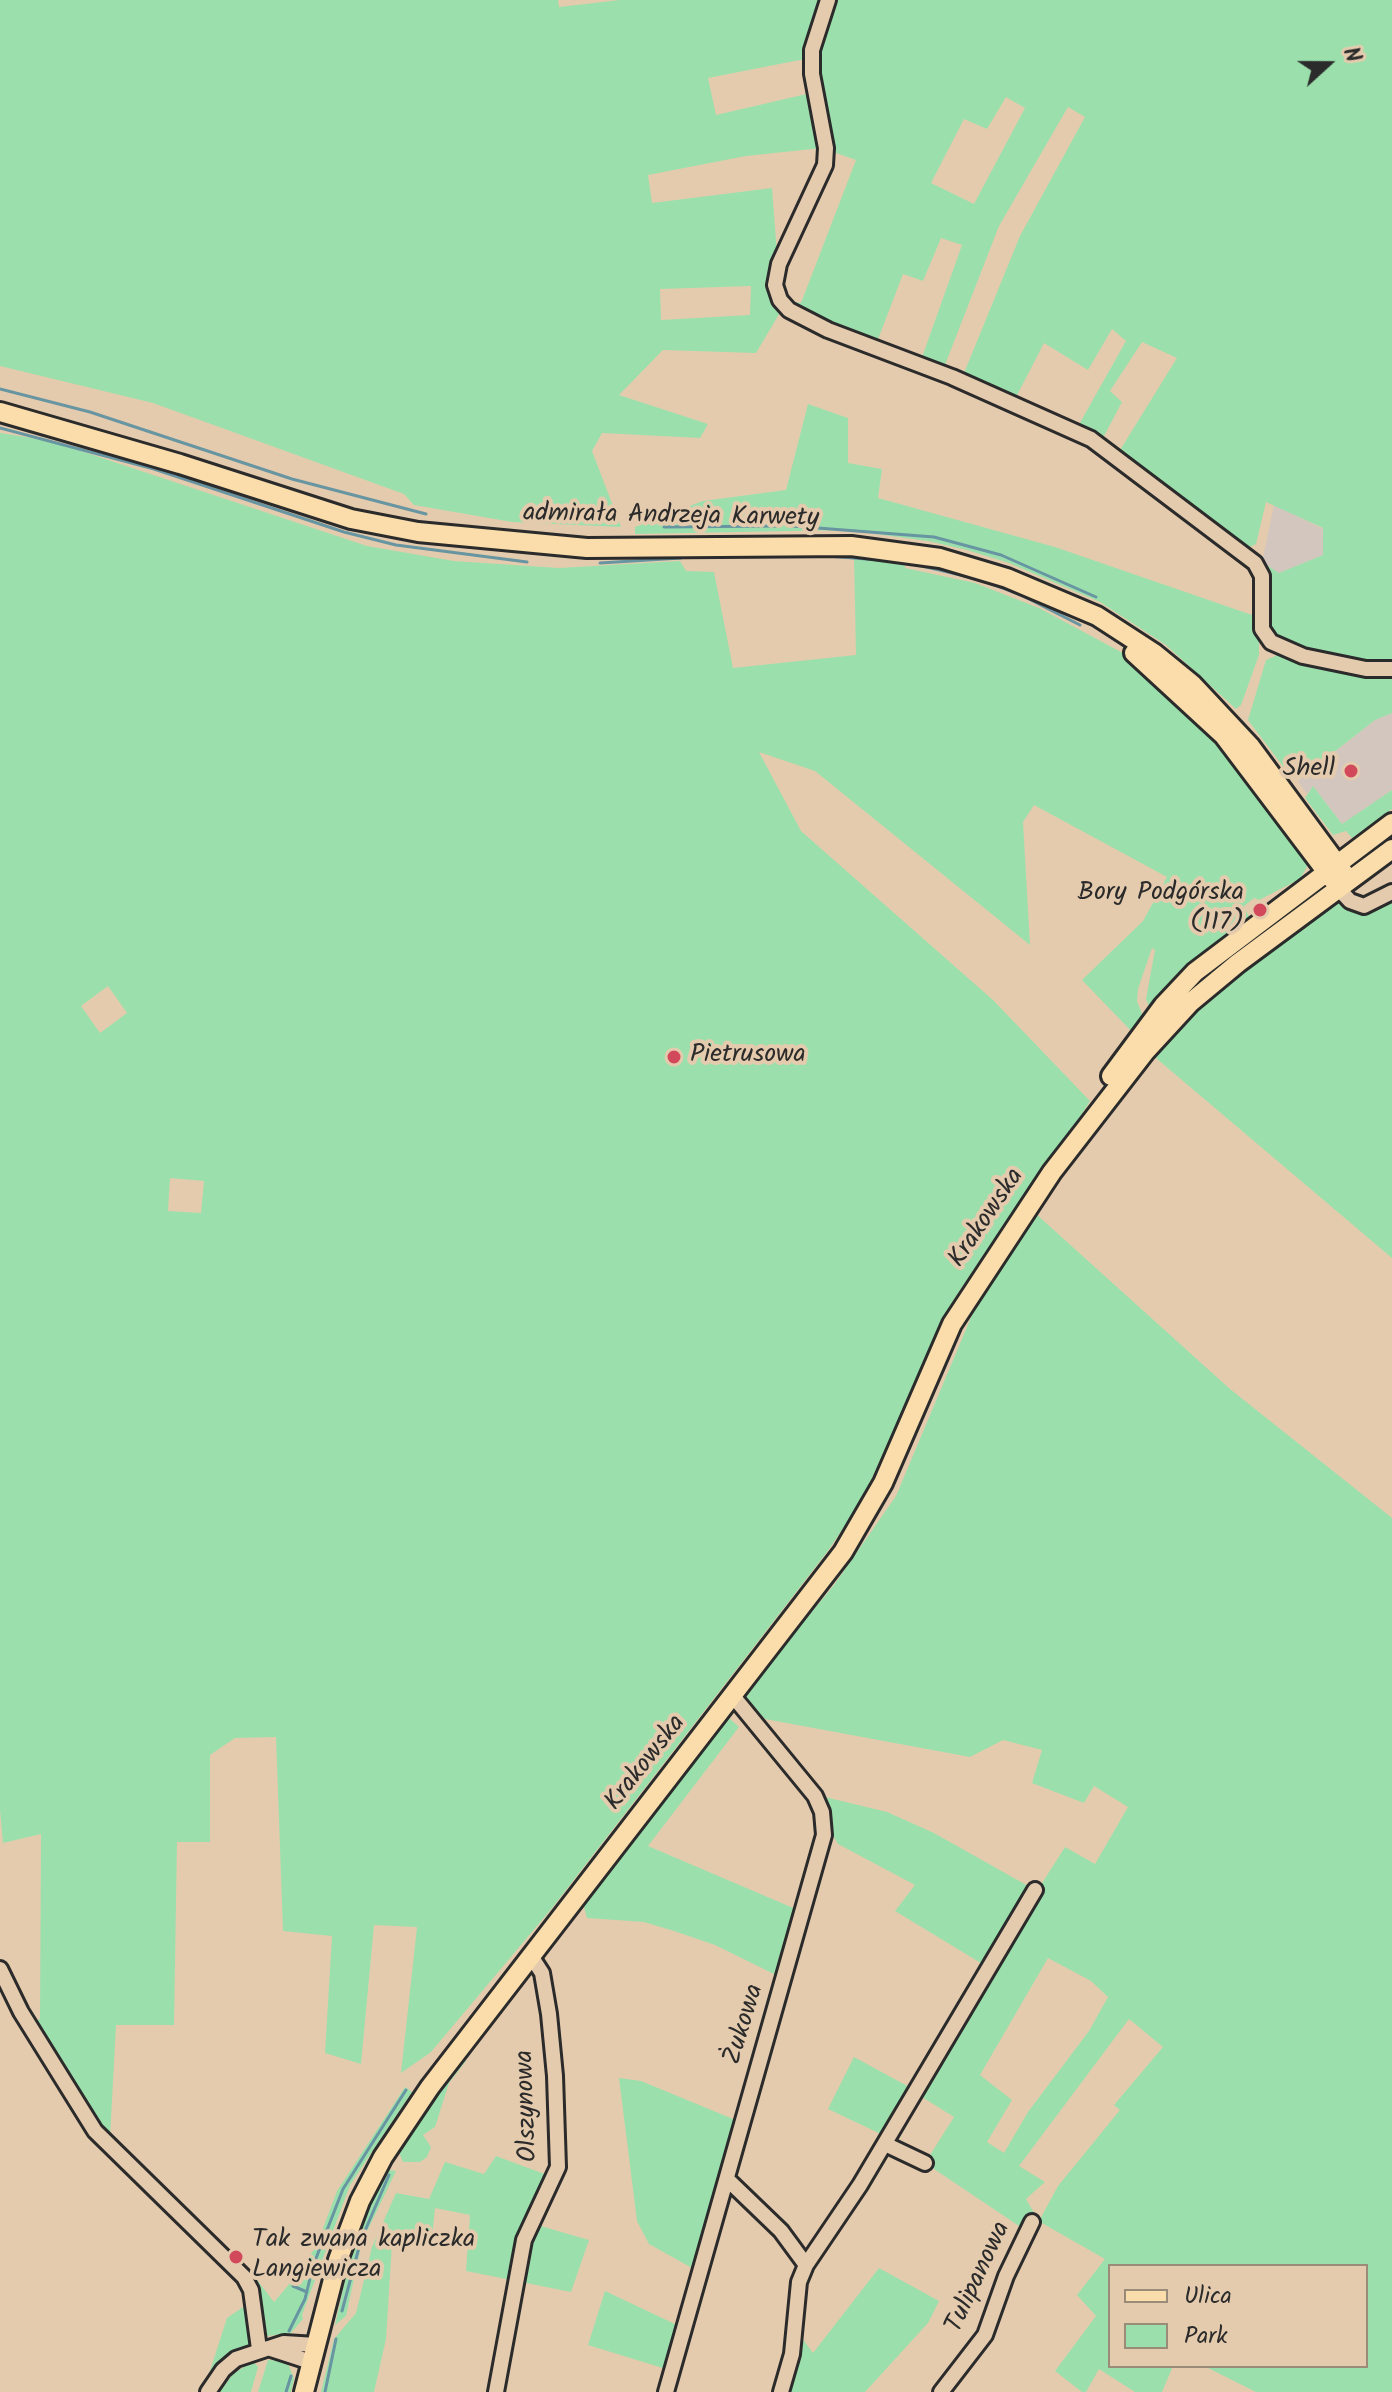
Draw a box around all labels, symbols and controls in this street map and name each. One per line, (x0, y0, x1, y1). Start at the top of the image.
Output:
north arrow (1288, 24, 1368, 104)
text: N (1332, 42, 1370, 68)
street label: admirała Andrzeja Karwety (523, 500, 819, 536)
place label: Shell (1283, 755, 1335, 787)
marker: Shell (1342, 762, 1360, 780)
place label: Bory Podgórska (117) (1077, 879, 1244, 940)
marker: Bory Podgórska (117) (1251, 901, 1269, 919)
place label: Pietrusowa (690, 1041, 806, 1073)
marker: Pietrusowa (665, 1048, 683, 1066)
street label: Krakowska (943, 1163, 1033, 1275)
street label: Krakowska (600, 1710, 694, 1818)
street label: Żukowa (719, 1981, 773, 2069)
street label: Olszynowa (511, 2049, 547, 2163)
street label: Tulipanowa (941, 2218, 1019, 2338)
place label: Tak zwana kapliczka Langiewicza (252, 2226, 475, 2288)
marker: Tak zwana kapliczka Langiewicza (227, 2248, 245, 2266)
legend (1108, 2264, 1368, 2368)
text: Ulica (1184, 2277, 1232, 2316)
text: Park (1184, 2317, 1228, 2356)

